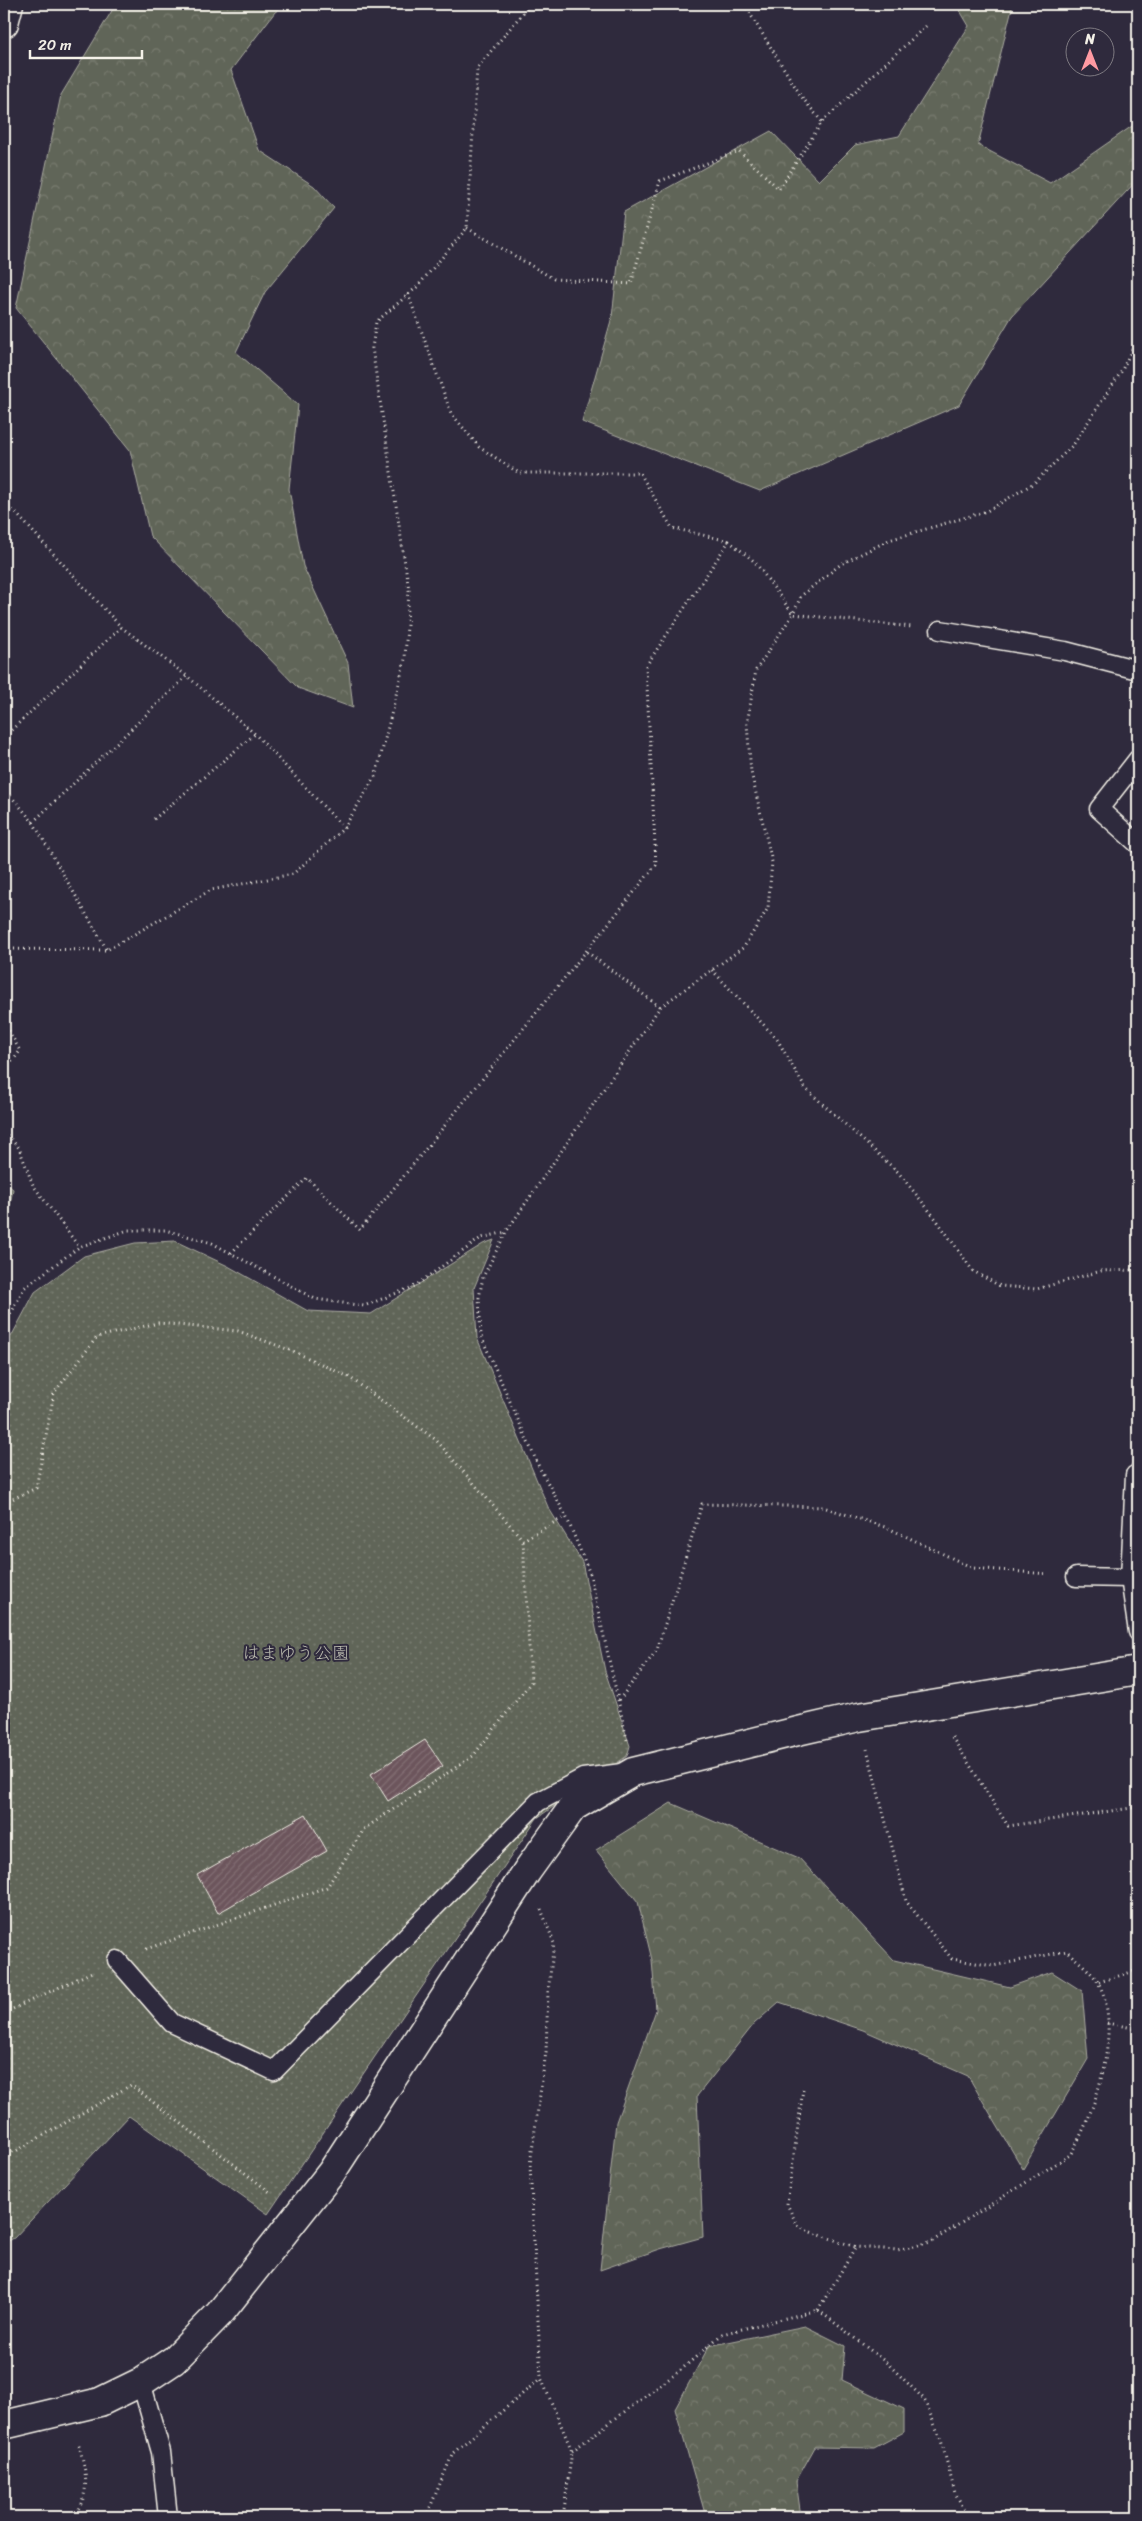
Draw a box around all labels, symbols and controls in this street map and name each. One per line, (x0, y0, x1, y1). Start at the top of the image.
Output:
text: N (1084, 27, 1095, 52)
scale bar (30, 28, 142, 60)
north arrow (1064, 28, 1114, 78)
text: 20 m (38, 32, 72, 58)
park label: はまゆう公園 (242, 1637, 350, 1669)

